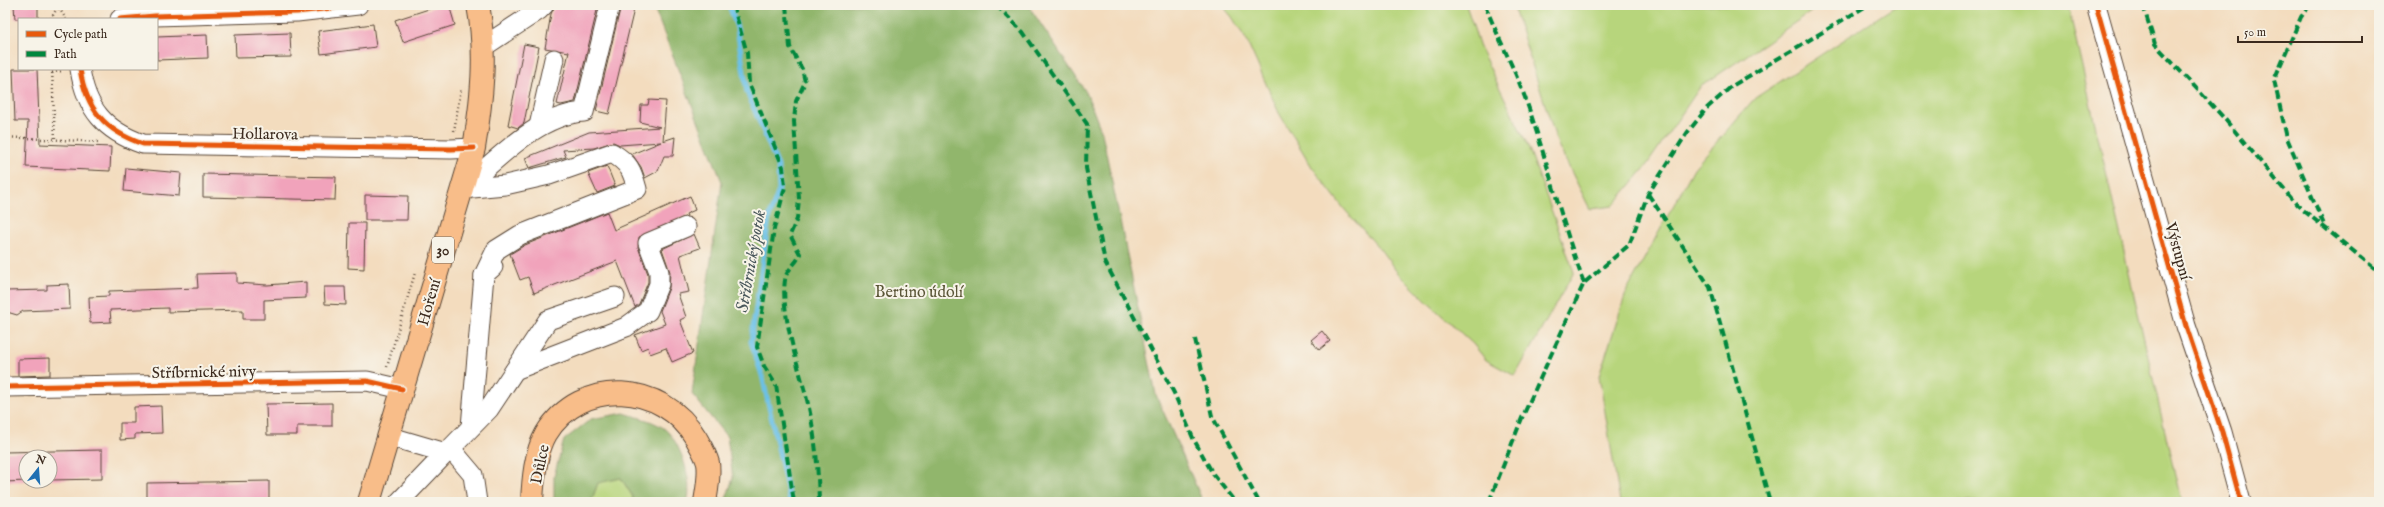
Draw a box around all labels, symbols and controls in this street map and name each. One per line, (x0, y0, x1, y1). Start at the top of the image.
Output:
legend (18, 18, 158, 70)
scale bar (2238, 18, 2362, 44)
text: 50 m (2244, 25, 2266, 40)
text: Cycle path (54, 27, 108, 43)
text: Path (54, 47, 77, 62)
street label: Hollarova (232, 124, 298, 146)
water label: Stříbrnický potok (732, 208, 771, 314)
street label: Výstupní (2159, 220, 2195, 284)
road number: 30 (432, 237, 454, 263)
street label: Hoření (414, 275, 447, 328)
park label: Bertino údolí (875, 283, 965, 303)
street label: Stříbrnické nivy (151, 362, 257, 384)
street label: Důlce (527, 443, 555, 486)
north arrow (18, 449, 58, 489)
text: N (33, 452, 48, 469)

